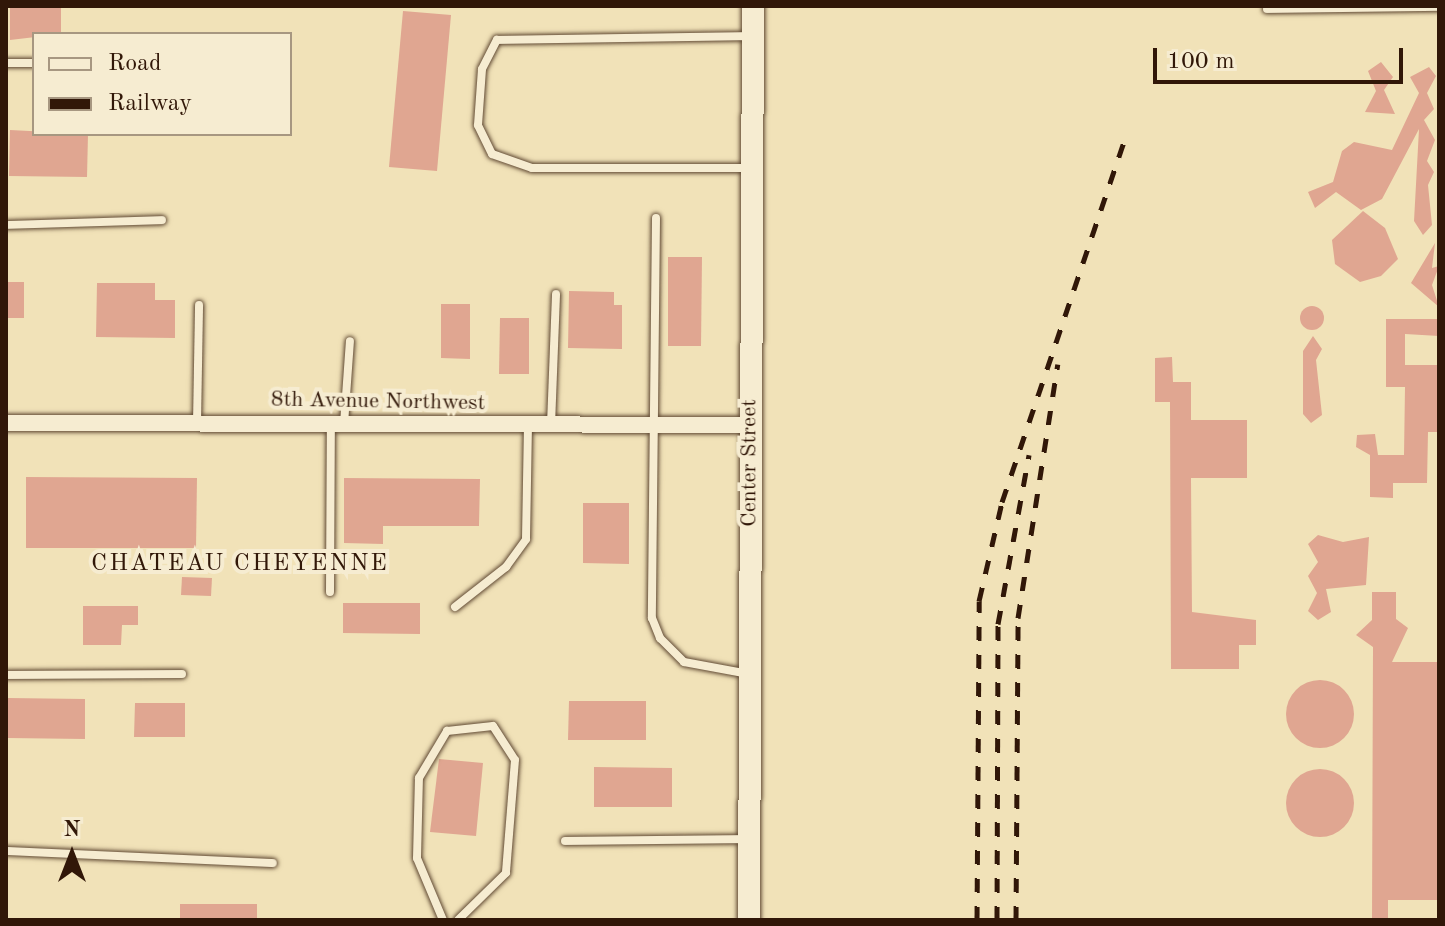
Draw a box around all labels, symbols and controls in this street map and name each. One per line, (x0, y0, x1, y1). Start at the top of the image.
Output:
legend (32, 32, 292, 136)
scale bar (1157, 32, 1407, 82)
text: 100 m (1167, 50, 1235, 74)
text: Road (108, 52, 161, 76)
text: Railway (108, 92, 192, 116)
street label: 8th Avenue Northwest (271, 387, 485, 417)
street label: Center Street (737, 399, 763, 527)
district label: CHATEAU CHEYENNE (91, 551, 389, 579)
north arrow (32, 814, 112, 894)
text: N (64, 819, 80, 841)

